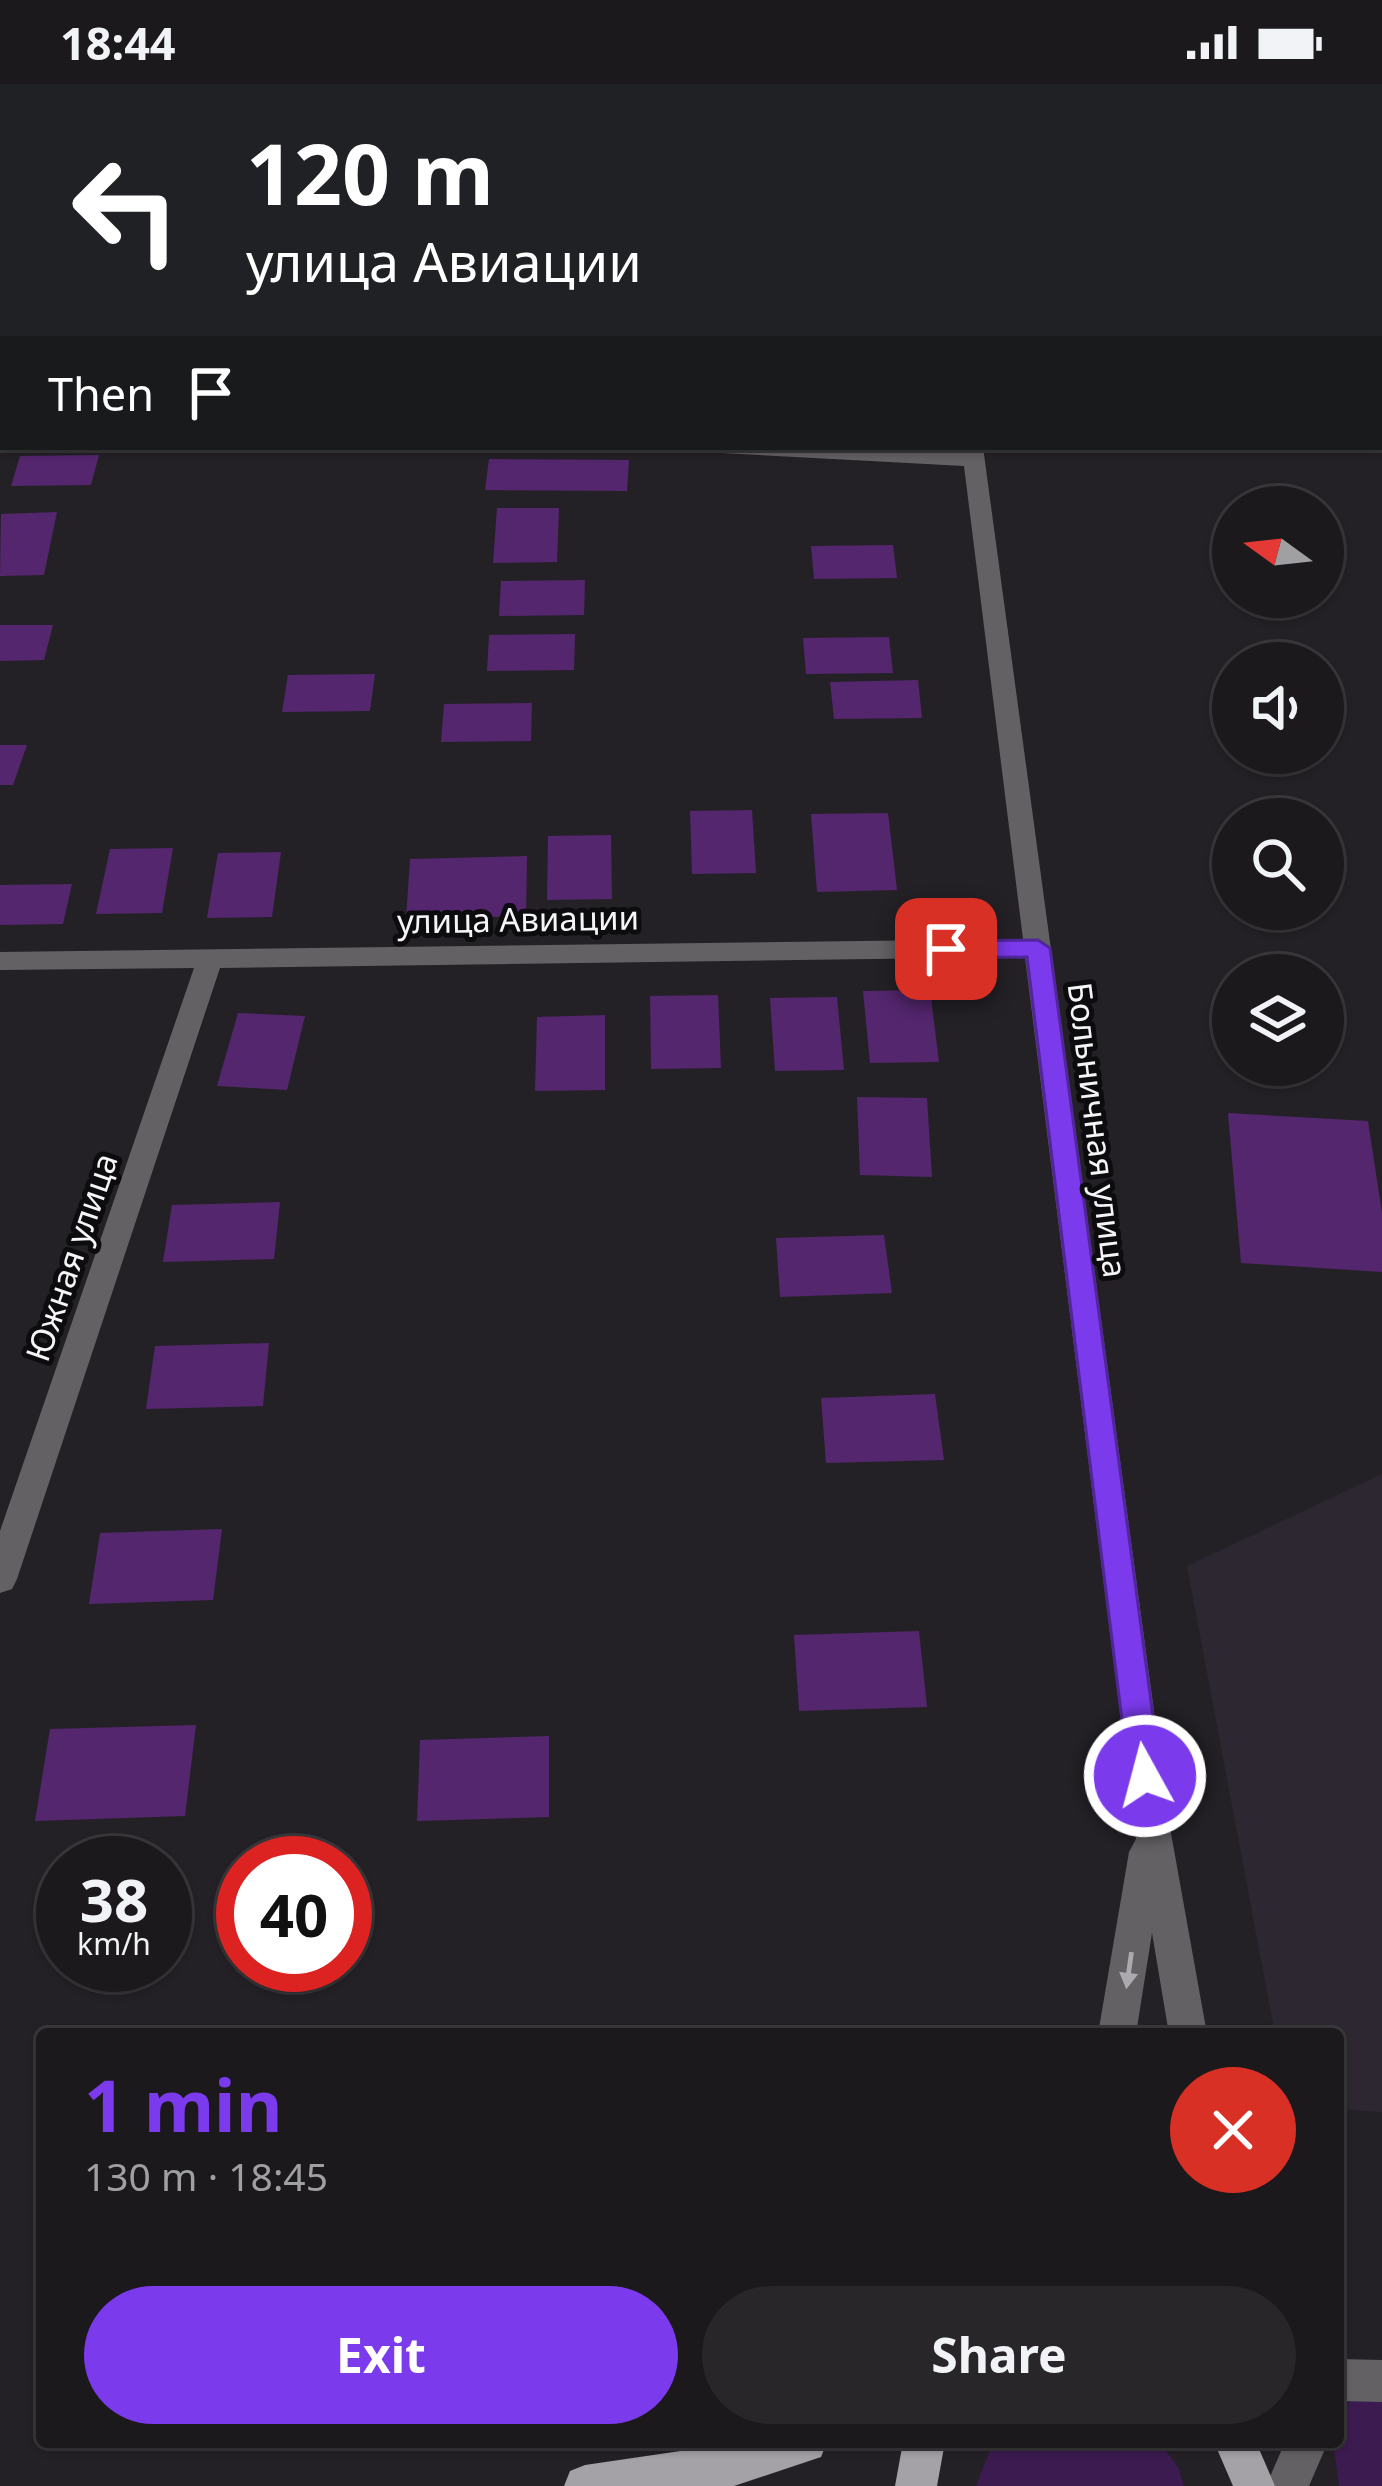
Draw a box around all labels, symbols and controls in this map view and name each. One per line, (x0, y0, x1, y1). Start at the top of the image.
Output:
text: 18:44 (60, 12, 176, 73)
text: 120 m (246, 115, 494, 230)
icon: left (48, 132, 204, 288)
text: улица Авиации (246, 224, 642, 298)
icon: arrive (178, 360, 244, 426)
text: Then (48, 363, 154, 424)
north arrow (1212, 486, 1344, 618)
map controls (1212, 486, 1344, 1086)
button: sound (1212, 642, 1344, 774)
button: search (1212, 798, 1344, 930)
street label: улица Авиации (397, 894, 639, 944)
pin (895, 898, 997, 1000)
icon: arrive (913, 916, 979, 982)
button: layers (1212, 954, 1344, 1086)
street label: Больничная улица (1058, 980, 1138, 1280)
street label: Южная улица (14, 1147, 128, 1367)
position arrow (1082, 1713, 1208, 1839)
speed limit sign: 40 (216, 1836, 372, 1992)
text: 38 (80, 1858, 148, 1940)
text: km/h (77, 1923, 151, 1964)
one-way arrow (1119, 1952, 1138, 1989)
text: 1 min (84, 2055, 282, 2153)
button: close (1170, 2067, 1296, 2193)
text: 130 m · 18:45 (84, 2149, 328, 2202)
button: Exit (84, 2286, 678, 2424)
button: Share (702, 2286, 1296, 2424)

